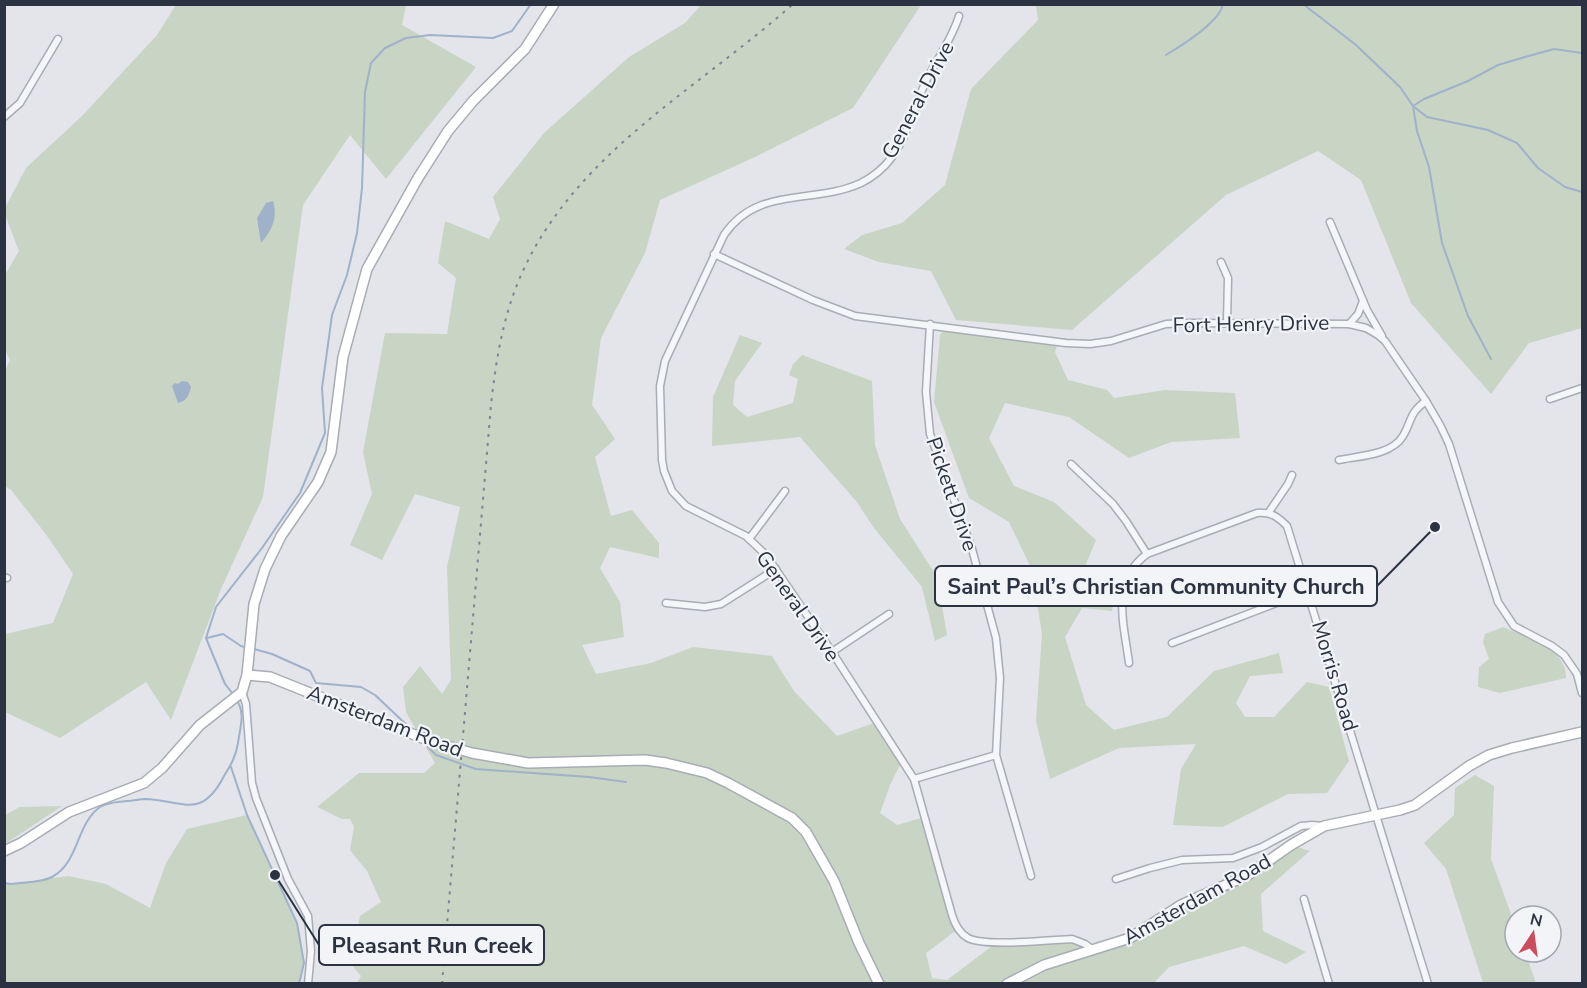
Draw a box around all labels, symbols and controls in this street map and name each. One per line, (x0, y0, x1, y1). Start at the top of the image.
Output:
street label: General Drive (875, 36, 961, 164)
street label: Fort Henry Drive (1172, 309, 1330, 339)
street label: Pickett Drive (919, 433, 985, 555)
street label: General Drive (749, 545, 847, 667)
callout: Saint Paul’s Christian Community Church (935, 566, 1377, 606)
text: Saint Paul’s Christian Community Church (947, 572, 1365, 602)
street label: Morris Road (1305, 617, 1365, 735)
street label: Amsterdam Road (303, 678, 467, 764)
street label: Amsterdam Road (1118, 847, 1276, 951)
north arrow (1503, 904, 1563, 964)
text: N (1528, 908, 1544, 932)
callout: Pleasant Run Creek (319, 925, 544, 965)
text: Pleasant Run Creek (332, 931, 534, 961)

